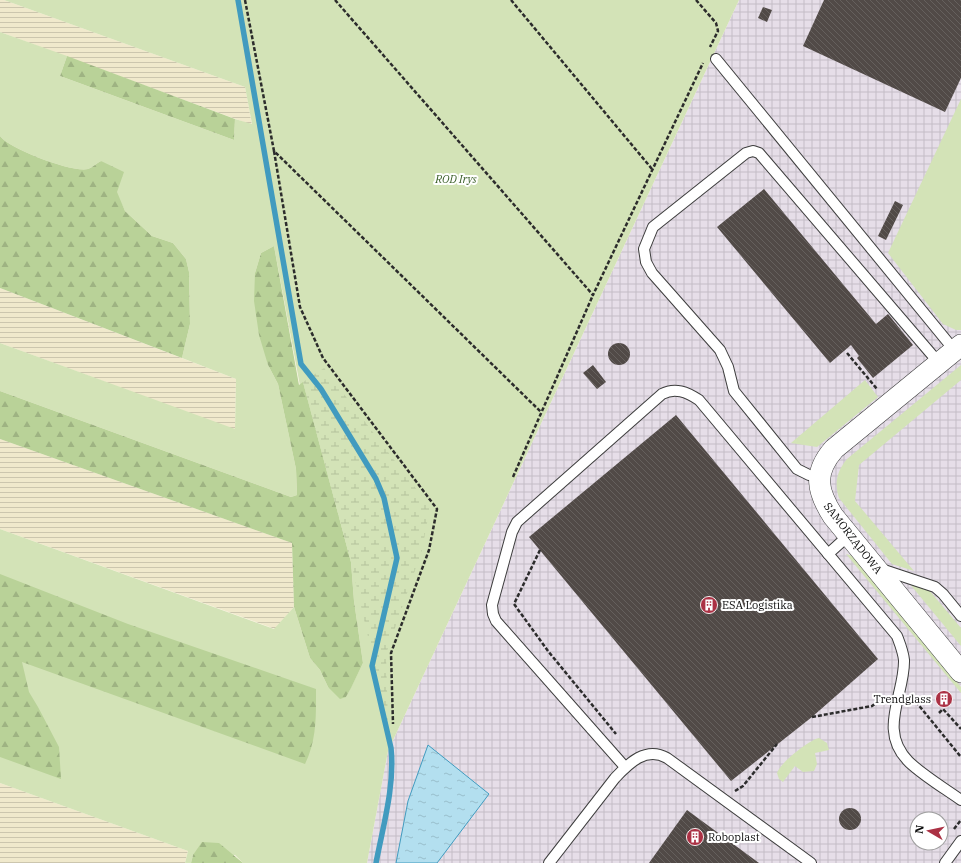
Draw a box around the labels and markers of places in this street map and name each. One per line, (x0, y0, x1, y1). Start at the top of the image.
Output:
building icon: ESA Logistika (699, 595, 719, 615)
place label: ESA Logistika (722, 598, 793, 612)
building icon: Trendglass (934, 689, 954, 709)
place label: Trendglass (874, 692, 931, 706)
building icon: Roboplast (685, 827, 705, 847)
place label: Roboplast (708, 830, 760, 844)

